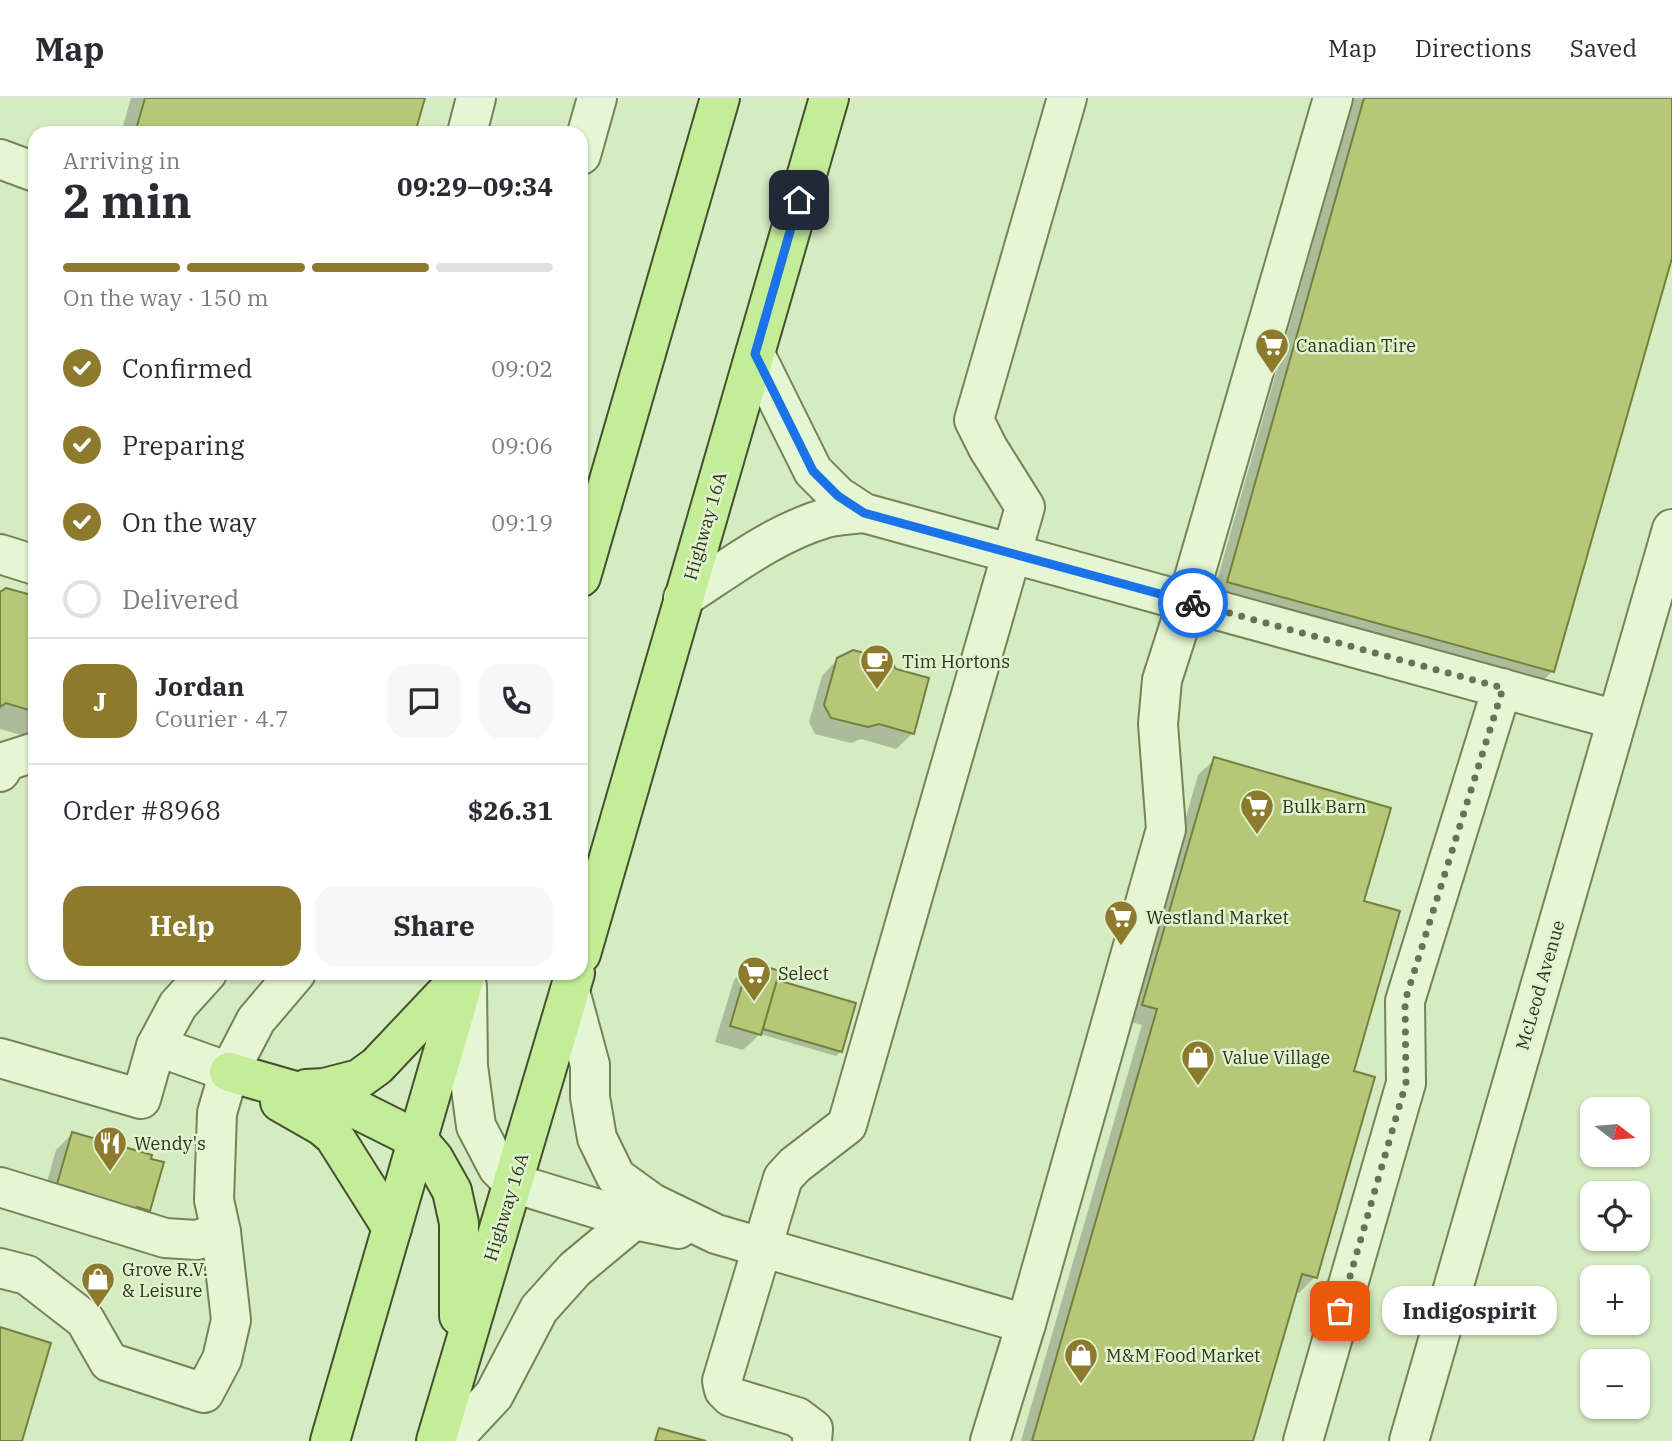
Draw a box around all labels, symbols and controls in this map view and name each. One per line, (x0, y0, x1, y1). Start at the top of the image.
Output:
text: Map (35, 27, 104, 70)
text: Map (1328, 32, 1377, 64)
text: Directions (1415, 32, 1532, 64)
text: Saved (1570, 32, 1637, 64)
text: Arriving in (63, 145, 180, 175)
text: 09:29–09:34 (397, 169, 553, 203)
pin (769, 170, 829, 230)
text: 2 min (63, 171, 192, 231)
icon: home (780, 181, 818, 219)
text: On the way · 150 m (63, 282, 269, 312)
supermarket icon: Canadian Tire (1253, 326, 1291, 375)
place label: Canadian Tire (1296, 334, 1416, 357)
icon: check (63, 349, 101, 387)
text: Confirmed (122, 351, 253, 385)
text: 09:02 (491, 353, 553, 383)
icon: check (63, 426, 101, 464)
text: Preparing (122, 428, 244, 462)
text: 09:06 (491, 430, 553, 460)
street label: Highway 16A (679, 468, 732, 583)
icon: check (63, 503, 101, 541)
text: On the way (122, 505, 256, 539)
text: 09:19 (491, 507, 553, 537)
courier (1158, 568, 1228, 638)
text: Delivered (122, 582, 239, 616)
icon: bike (1174, 584, 1212, 622)
cafe icon: Tim Hortons (858, 642, 896, 691)
place label: Tim Hortons (902, 650, 1010, 673)
button: chat (387, 664, 461, 738)
button: phone (479, 664, 553, 738)
text: Jordan (155, 669, 245, 703)
text: J (93, 684, 107, 718)
text: Courier · 4.7 (155, 703, 289, 733)
supermarket icon: Bulk Barn (1238, 787, 1276, 836)
text: Order #8968 (63, 793, 221, 827)
text: $26.31 (468, 793, 553, 827)
place label: Bulk Barn (1282, 795, 1366, 818)
button: Help (63, 886, 301, 966)
button: Share (315, 886, 553, 966)
supermarket icon: Westland Market (1102, 898, 1140, 947)
place label: Westland Market (1146, 906, 1289, 929)
street label: McLeod Avenue (1510, 917, 1570, 1053)
supermarket icon: Select (735, 954, 773, 1003)
place label: Select (778, 962, 829, 985)
shop icon: Value Village (1179, 1038, 1217, 1087)
place label: Value Village (1222, 1046, 1330, 1069)
north arrow (1580, 1097, 1650, 1167)
map controls (1580, 1097, 1650, 1419)
restaurant icon: Wendy's (91, 1124, 129, 1173)
place label: Wendy's (134, 1132, 206, 1155)
street label: Highway 16A (479, 1150, 534, 1264)
button: locate (1580, 1181, 1650, 1251)
place label: Grove R.V. & Leisure (122, 1258, 208, 1302)
shop icon: Grove R.V. & Leisure (79, 1260, 117, 1309)
button: + (1580, 1265, 1650, 1335)
pin (1310, 1281, 1370, 1341)
callout: Indigospirit (1382, 1286, 1557, 1336)
icon: bag (1321, 1292, 1359, 1330)
text: Indigospirit (1402, 1295, 1537, 1325)
shop icon: M&M Food Market (1062, 1336, 1100, 1385)
place label: M&M Food Market (1106, 1344, 1260, 1367)
button: − (1580, 1349, 1650, 1419)

